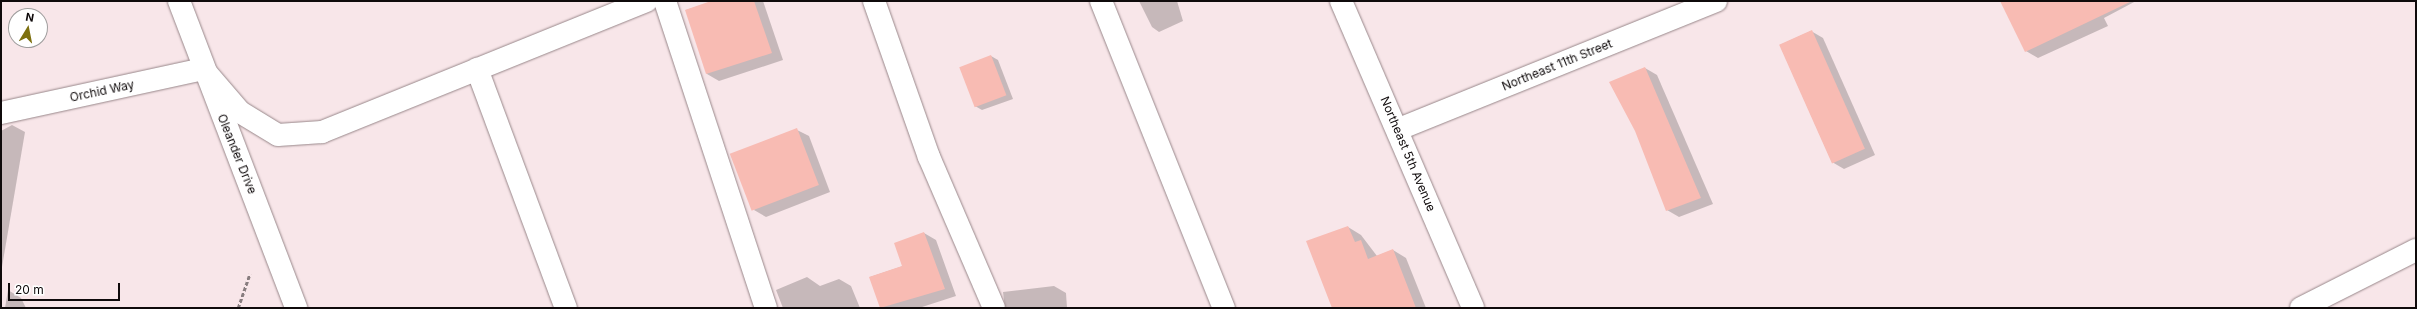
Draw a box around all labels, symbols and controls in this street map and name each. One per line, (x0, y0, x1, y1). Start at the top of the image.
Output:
north arrow (8, 8, 48, 48)
text: N (25, 10, 35, 25)
street label: Northeast 11th Street (1500, 36, 1614, 94)
street label: Orchid Way (68, 77, 136, 105)
street label: Northeast 5th Avenue (1377, 94, 1439, 214)
street label: Oleander Drive (214, 112, 260, 196)
scale bar (10, 275, 122, 301)
text: 20 m (15, 282, 44, 297)

